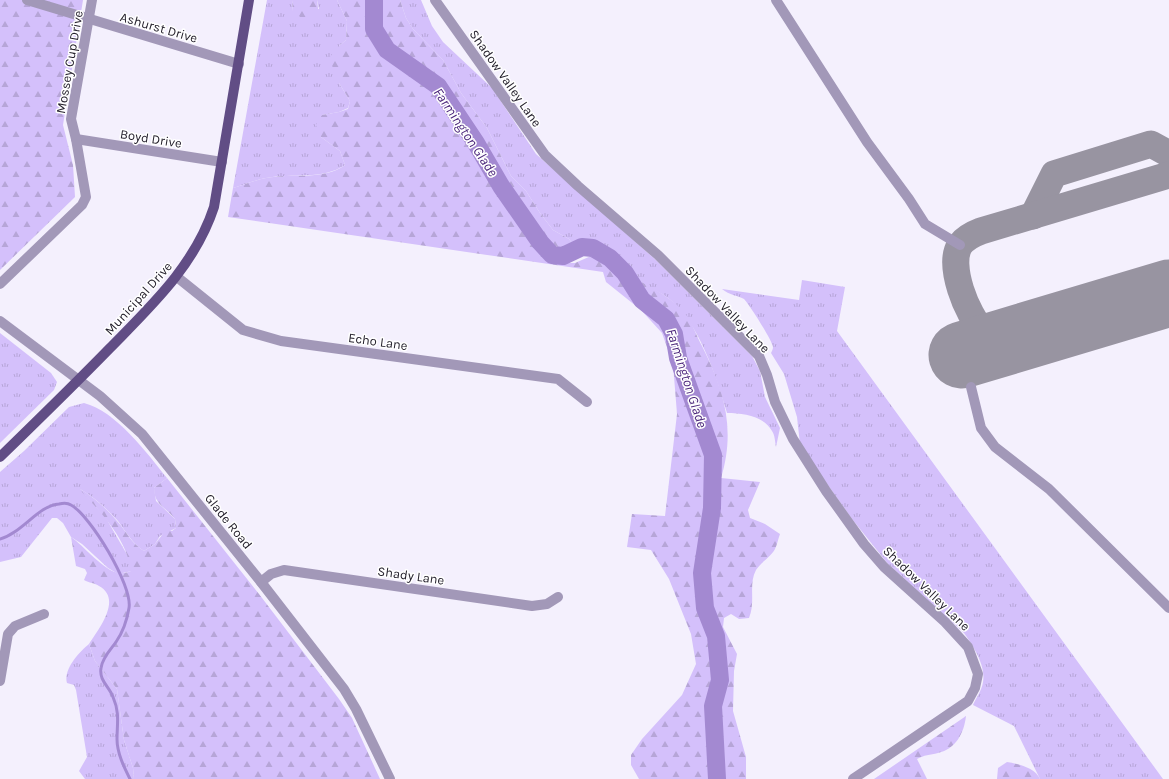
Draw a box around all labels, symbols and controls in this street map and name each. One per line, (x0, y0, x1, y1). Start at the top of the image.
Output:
street label: Mossey Cup Drive (53, 9, 86, 115)
street label: Ashurst Drive (118, 9, 200, 46)
street label: Shadow Valley Lane (466, 27, 545, 130)
water label: Farmington Glade (430, 85, 502, 180)
street label: Boyd Drive (119, 126, 183, 151)
street label: Municipal Drive (102, 259, 175, 338)
street label: Shadow Valley Lane (682, 263, 773, 356)
water label: Farmington Glade (662, 326, 711, 430)
street label: Echo Lane (347, 330, 409, 353)
street label: Glade Road (202, 491, 255, 552)
street label: Shadow Valley Lane (880, 543, 973, 634)
street label: Shady Lane (376, 563, 446, 588)

